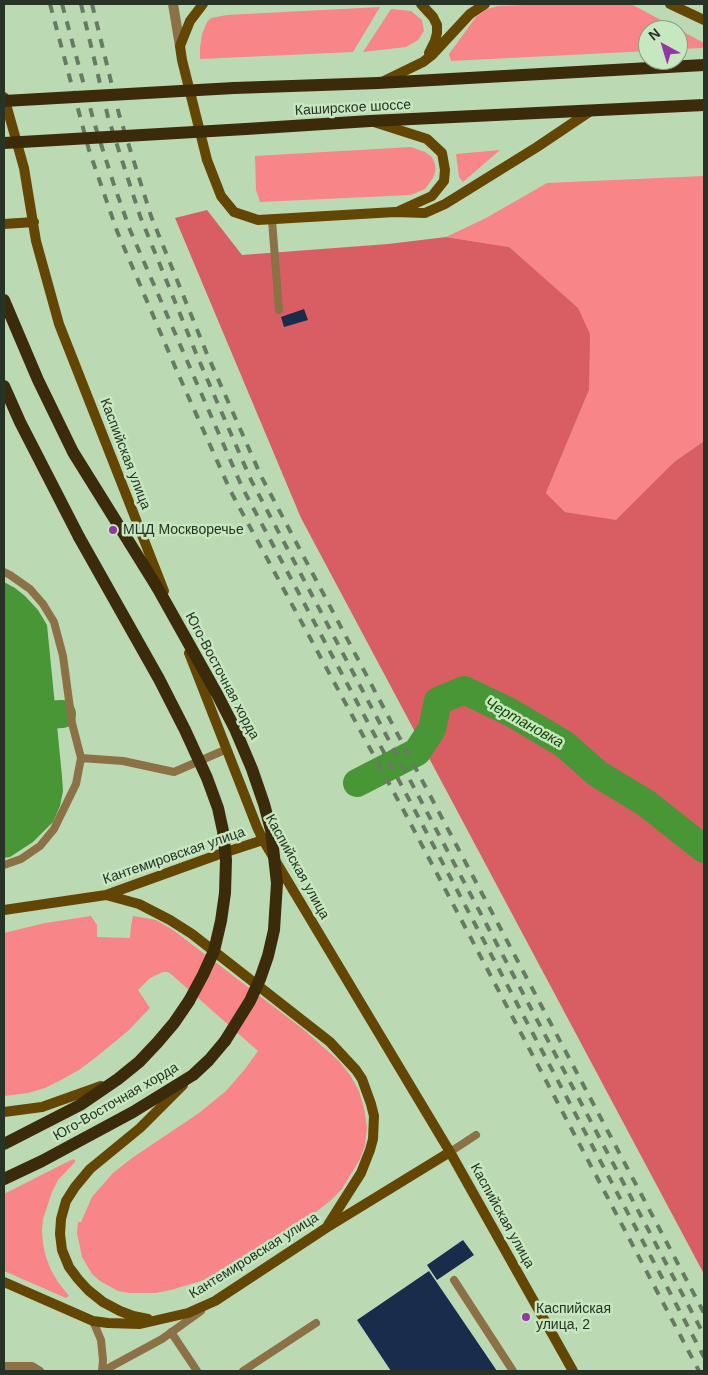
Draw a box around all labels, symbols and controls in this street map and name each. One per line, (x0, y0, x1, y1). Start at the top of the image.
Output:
north arrow (638, 20, 688, 70)
text: N (645, 25, 663, 44)
street label: Каширское шоссе (294, 97, 412, 119)
street label: Каспийская улица (96, 396, 154, 512)
place label: МЦД Москворечье (123, 522, 244, 538)
marker: МЦД Москворечье (107, 524, 119, 536)
street label: Юго-Восточная хорда (181, 610, 263, 742)
water label: Чертановка (481, 694, 567, 752)
street label: Каспийская улица (261, 812, 333, 922)
street label: Кантемировская улица (101, 824, 247, 888)
street label: Юго-Восточная хорда (50, 1059, 182, 1145)
street label: Каспийская улица (466, 1161, 538, 1271)
street label: Кантемировская улица (186, 1209, 322, 1303)
place label: Каспийская улица, 2 (536, 1301, 611, 1334)
marker: Каспийская улица, 2 (520, 1311, 532, 1323)

